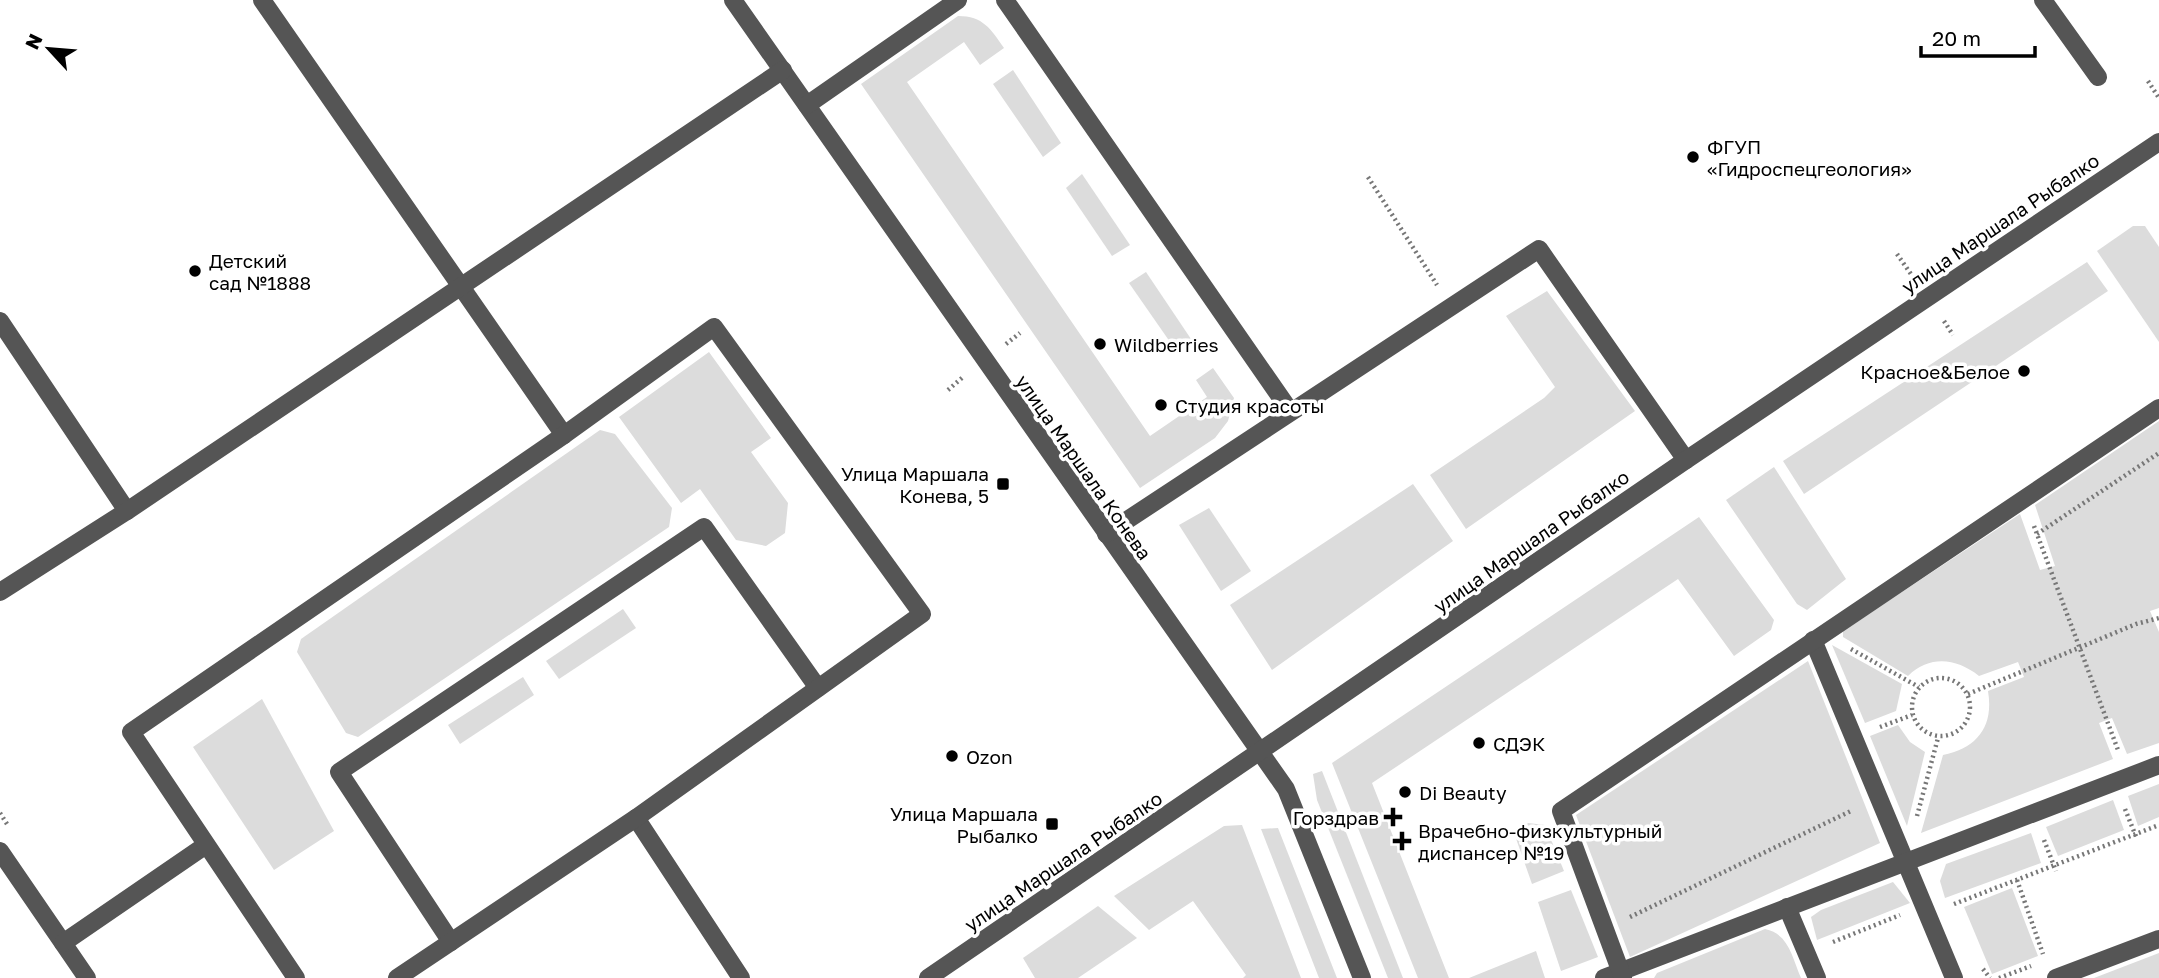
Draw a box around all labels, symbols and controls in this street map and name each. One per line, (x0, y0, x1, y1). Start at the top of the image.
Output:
north arrow (14, 14, 84, 84)
scale bar (1921, 14, 2035, 58)
text: 20 m (1932, 25, 1981, 51)
text: N (20, 30, 47, 53)
place label: ФГУП «Гидроспецгеология» (1707, 135, 1912, 180)
street label: улица Маршала Рыбалко (1897, 148, 2103, 298)
marker: ФГУП «Гидроспецгеология» (1685, 149, 1701, 165)
place label: Детский сад №1888 (209, 249, 311, 294)
marker: Детский сад №1888 (187, 263, 203, 279)
place label: Wildberries (1114, 333, 1219, 356)
marker: Wildberries (1092, 336, 1108, 352)
place label: Красное&Белое (1860, 360, 2010, 383)
marker: Красное&Белое (2016, 363, 2032, 379)
street label: улица Маршала Конева (1011, 370, 1157, 564)
place label: Студия красоты (1175, 394, 1324, 417)
marker: Студия красоты (1153, 397, 1169, 413)
place label: Улица Маршала Конева, 5 (841, 462, 989, 507)
street label: улица Маршала Рыбалко (1429, 465, 1633, 617)
marker: Улица Маршала Конева, 5 (995, 476, 1011, 492)
place label: СДЭК (1493, 732, 1545, 755)
marker: СДЭК (1471, 735, 1487, 751)
place label: Ozon (966, 745, 1013, 768)
marker: Ozon (944, 748, 960, 764)
place label: Di Beauty (1419, 781, 1507, 804)
marker: Di Beauty (1397, 784, 1413, 800)
street label: улица Маршала Рыбалко (960, 786, 1166, 936)
place label: Улица Маршала Рыбалко (890, 802, 1038, 847)
place label: Горздрав (1293, 806, 1379, 829)
marker: Горздрав (1385, 809, 1401, 825)
marker: Улица Маршала Рыбалко (1044, 816, 1060, 832)
place label: Врачебно-физкультурный диспансер №19 (1418, 819, 1662, 864)
marker: Врачебно-физкультурный диспансер №19 (1392, 831, 1412, 851)

